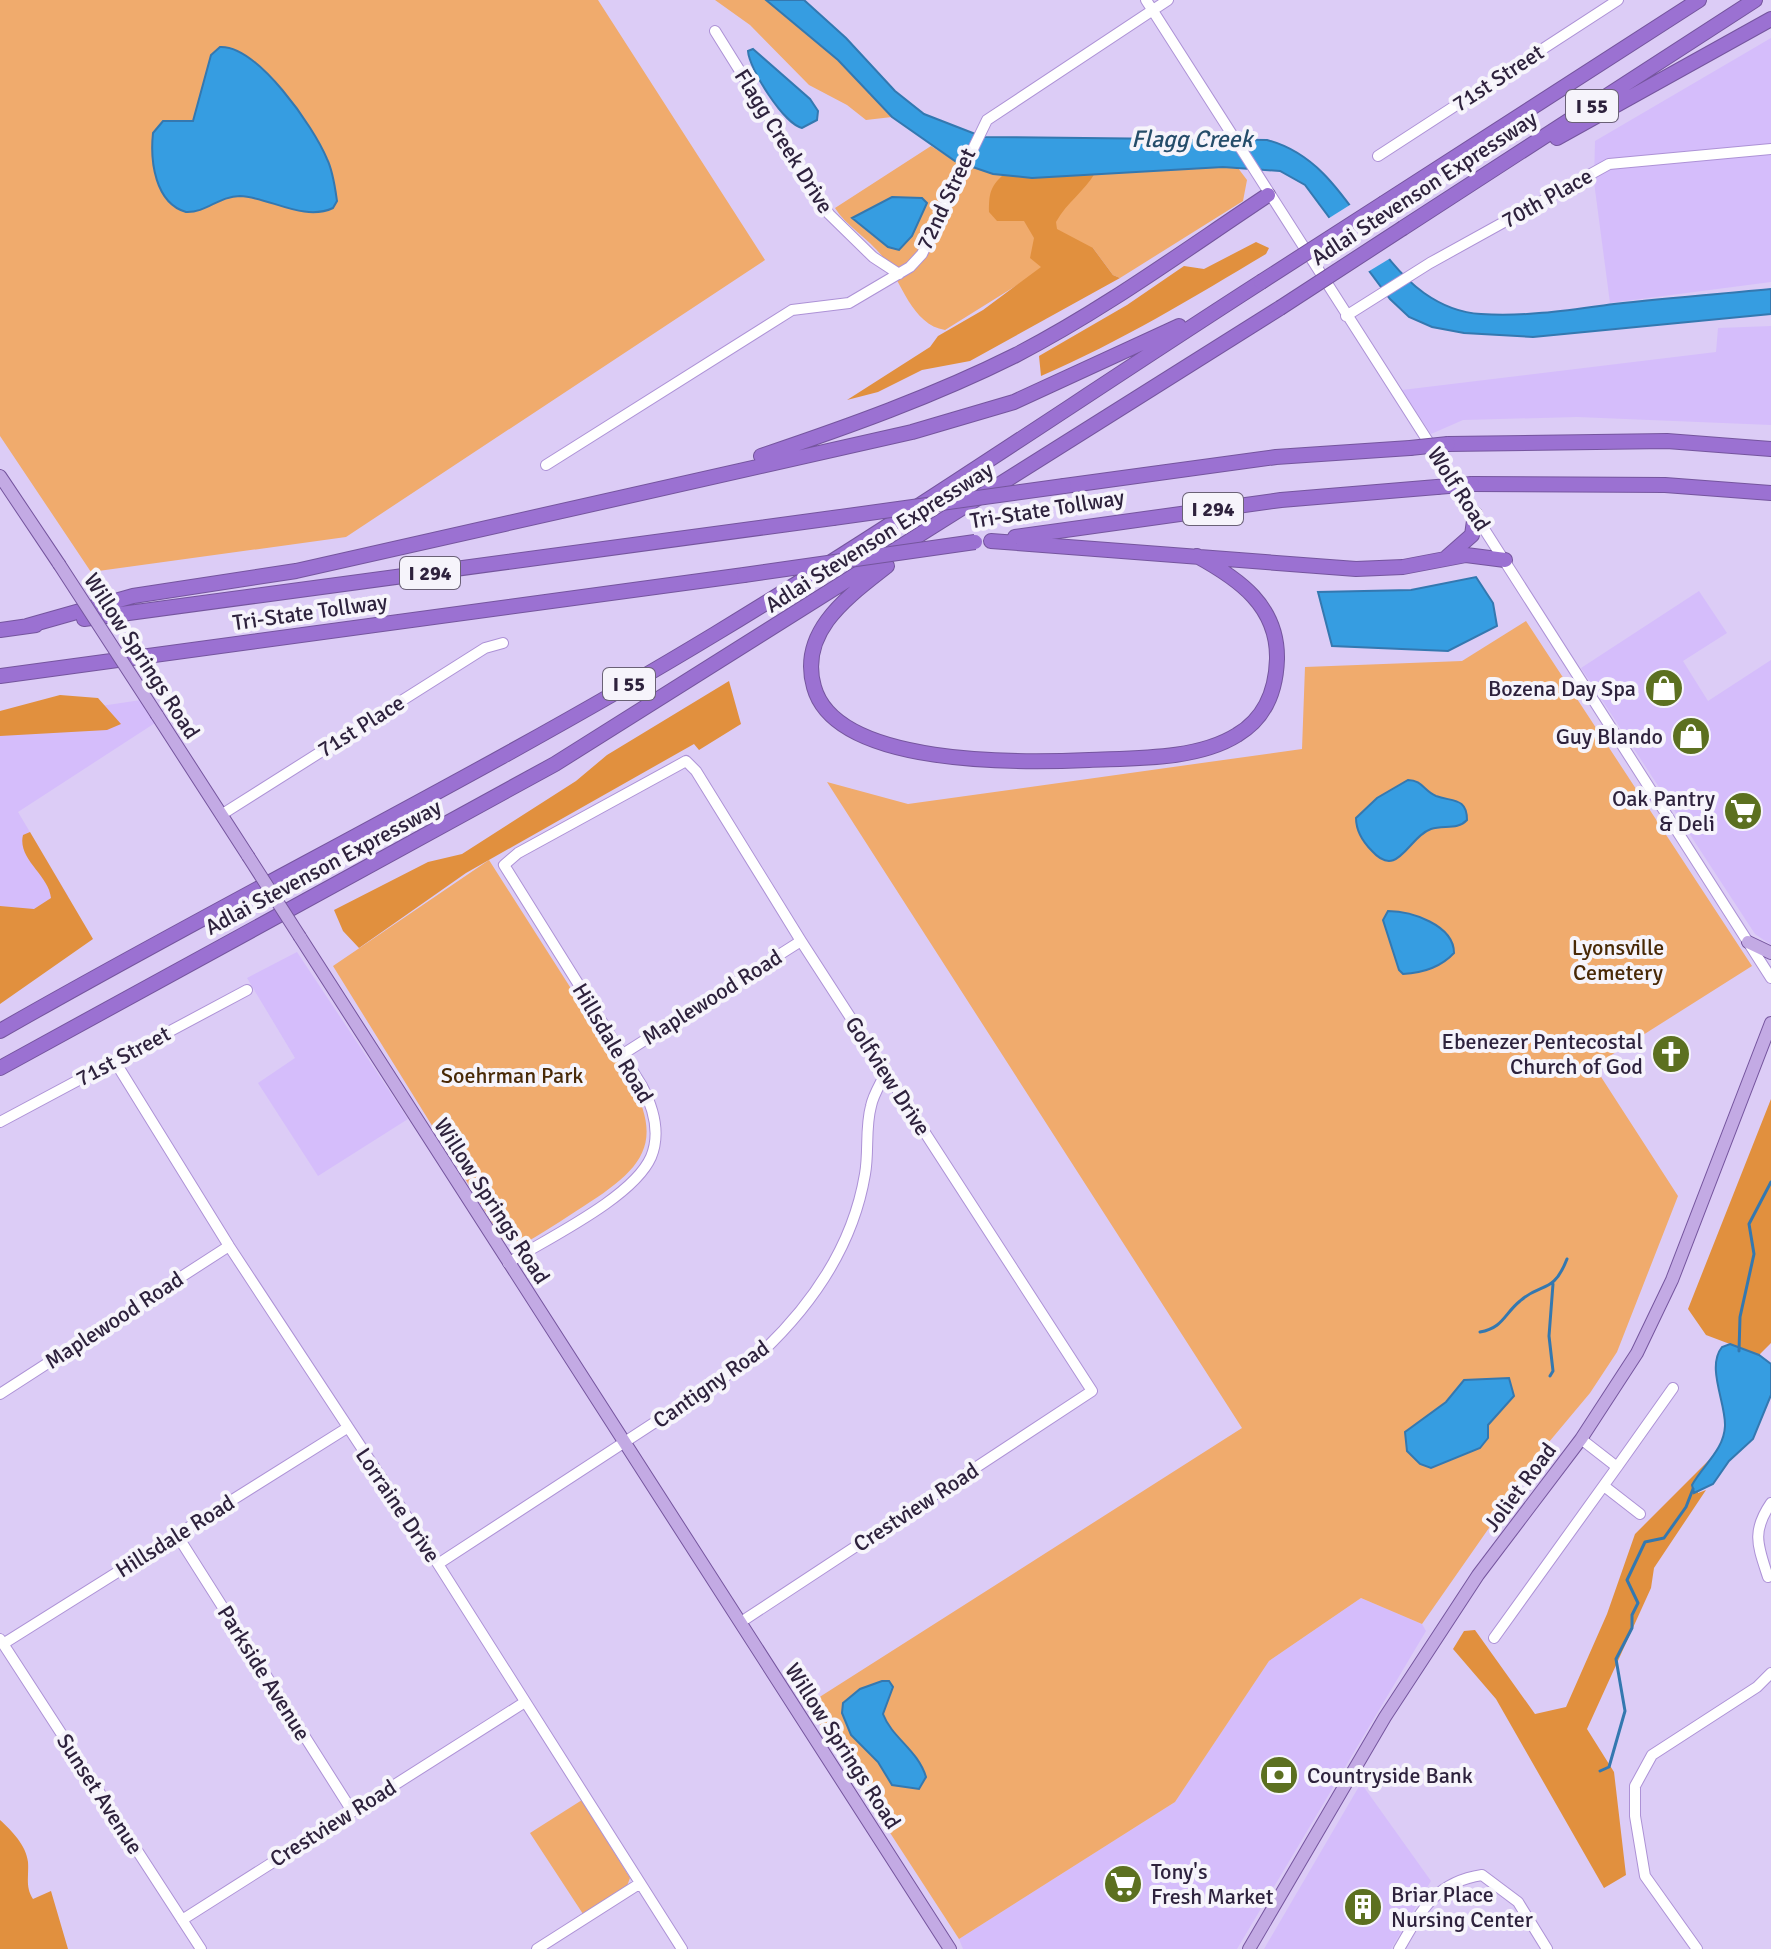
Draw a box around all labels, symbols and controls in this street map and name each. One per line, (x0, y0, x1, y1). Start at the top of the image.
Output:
street label: 71st Street (1447, 38, 1549, 117)
street label: Flagg Creek Drive (729, 64, 839, 218)
road number: I 55 (1566, 90, 1618, 122)
street label: Adlai Stevenson Expressway (1306, 105, 1542, 271)
water label: Flagg Creek (1131, 124, 1255, 154)
street label: 72nd Street (911, 143, 982, 254)
street label: 70th Place (1497, 162, 1597, 234)
street label: Wolf Road (1422, 442, 1496, 536)
street label: Adlai Stevenson Expressway (760, 455, 999, 618)
street label: Tri-State Tollway (968, 483, 1127, 535)
road number: I 294 (1183, 493, 1243, 525)
road number: I 294 (400, 557, 460, 589)
street label: Willow Springs Road (78, 568, 206, 744)
street label: Tri-State Tollway (231, 588, 390, 636)
shop icon: Bozena Day Spa (1643, 667, 1685, 709)
road number: I 55 (603, 668, 655, 700)
place label: Bozena Day Spa (1488, 675, 1636, 702)
street label: 71st Place (313, 689, 409, 763)
shop icon: Guy Blando (1670, 715, 1712, 757)
place label: Guy Blando (1556, 723, 1663, 750)
place label: Oak Pantry & Deli (1612, 785, 1716, 837)
supermarket icon: Oak Pantry & Deli (1722, 790, 1764, 832)
street label: Adlai Stevenson Expressway (200, 793, 446, 941)
park label: Lyonsville Cemetery (1572, 934, 1664, 986)
street label: Maplewood Road (637, 943, 787, 1051)
street label: Hillsdale Road (567, 978, 659, 1108)
street label: Golfview Drive (840, 1011, 936, 1141)
street label: 71st Street (71, 1020, 175, 1092)
place label: Ebenezer Pentecostal Church of God (1441, 1028, 1643, 1080)
church icon: Ebenezer Pentecostal Church of God (1650, 1033, 1692, 1075)
park label: Soehrman Park (441, 1062, 583, 1089)
street label: Willow Springs Road (428, 1113, 556, 1289)
street label: Maplewood Road (40, 1265, 188, 1375)
street label: Cantigny Road (648, 1334, 774, 1434)
street label: Joliet Road (1478, 1437, 1562, 1537)
street label: Lorraine Drive (350, 1442, 446, 1568)
street label: Crestview Road (848, 1457, 984, 1557)
street label: Hillsdale Road (111, 1489, 239, 1583)
street label: Parkside Avenue (212, 1600, 316, 1746)
street label: Willow Springs Road (779, 1658, 907, 1834)
street label: Sunset Avenue (51, 1729, 149, 1859)
bank icon: Countryside Bank (1258, 1754, 1300, 1796)
place label: Countryside Bank (1307, 1762, 1473, 1789)
street label: Crestview Road (265, 1773, 401, 1873)
place label: Tony's Fresh Market (1151, 1858, 1274, 1910)
supermarket icon: Tony's Fresh Market (1102, 1863, 1144, 1905)
place label: Briar Place Nursing Center (1391, 1881, 1533, 1933)
building icon: Briar Place Nursing Center (1342, 1886, 1384, 1928)

